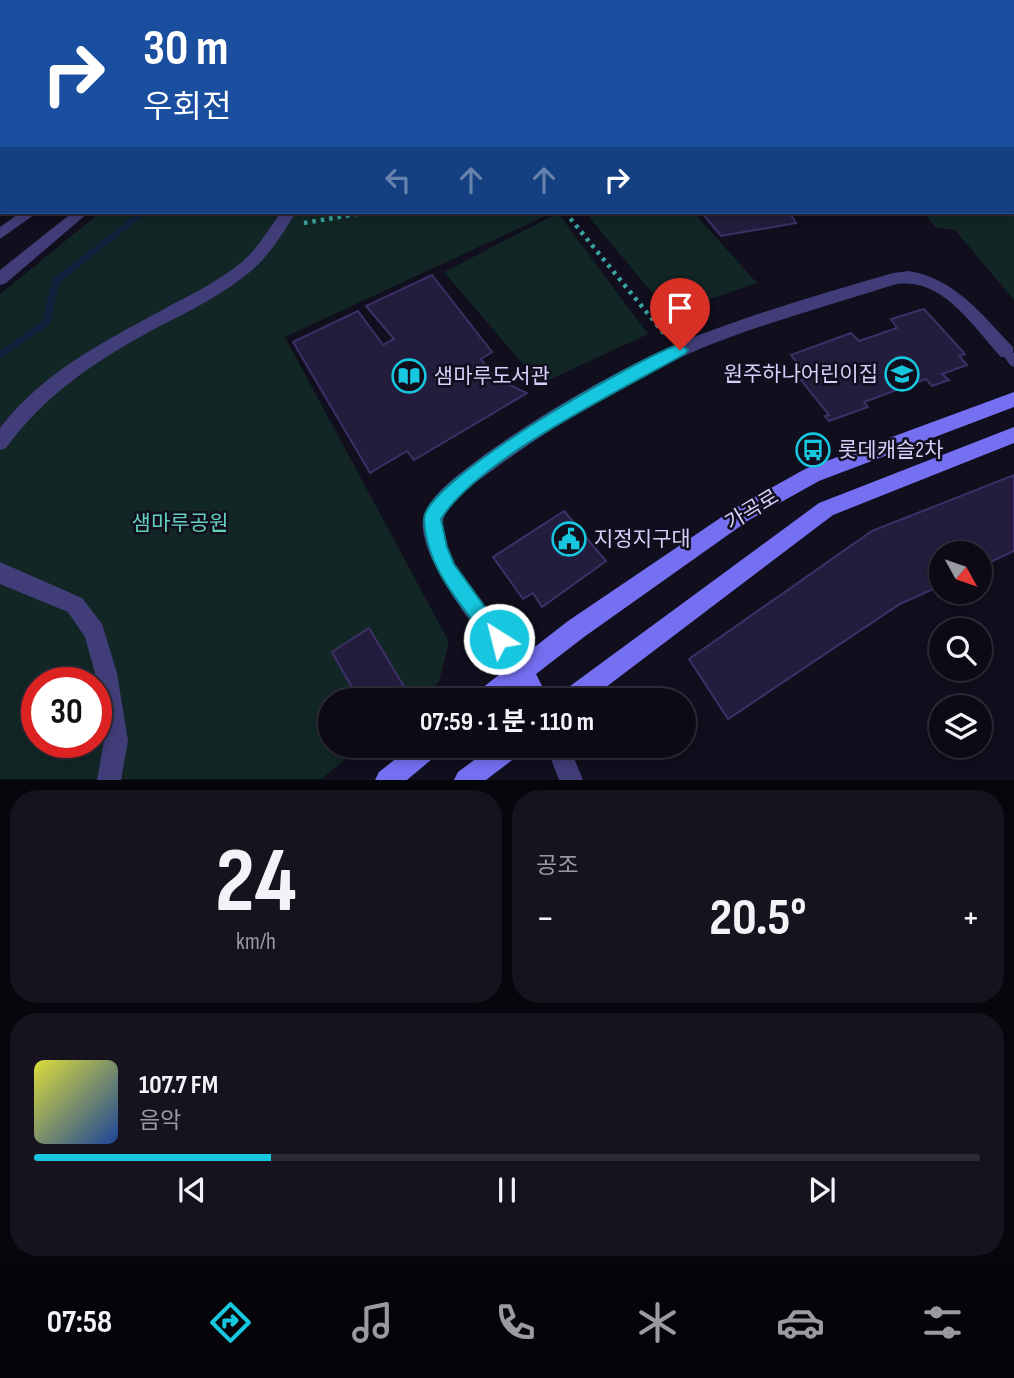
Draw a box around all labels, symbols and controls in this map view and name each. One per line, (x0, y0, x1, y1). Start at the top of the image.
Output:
text: 30 m (143, 20, 228, 79)
icon: right (28, 28, 119, 119)
text: 우회전 (143, 88, 231, 127)
icon: left (379, 161, 417, 199)
icon: ahead (452, 161, 490, 199)
icon: ahead (525, 161, 563, 199)
icon: right (598, 161, 636, 199)
pin (650, 278, 710, 350)
icon: arrive (661, 289, 699, 327)
school or university icon: 원주하나어린이집 (883, 355, 921, 393)
library icon: 샘마루도서관 (390, 357, 428, 395)
place label: 원주하나어린이집 (723, 362, 878, 387)
place label: 샘마루도서관 (434, 364, 550, 389)
bus stop icon: 롯데캐슬2차 (794, 431, 832, 469)
place label: 롯데캐슬2차 (838, 438, 943, 463)
street label: 가곡로 (721, 484, 783, 536)
park label: 샘마루공원 (132, 511, 228, 536)
public building icon: 지정지구대 (550, 520, 588, 558)
place label: 지정지구대 (594, 527, 691, 552)
north arrow (929, 541, 992, 604)
map controls (929, 541, 992, 758)
position arrow (462, 602, 536, 676)
button: search (929, 618, 992, 681)
speed limit sign: 30 (21, 667, 112, 758)
button: layers (929, 695, 992, 758)
text: 07:59 · 1 분 · 110 m (420, 707, 594, 738)
text: 24 (215, 828, 297, 937)
text: 공조 (536, 852, 578, 880)
text: 20.5° (709, 887, 807, 950)
text: − (536, 896, 555, 941)
text: + (961, 896, 980, 941)
text: km/h (236, 928, 276, 956)
text: 107.7 FM (139, 1070, 218, 1101)
text: 음악 (139, 1107, 181, 1135)
icon: previous (173, 1171, 211, 1209)
icon: pause (488, 1171, 526, 1209)
icon: next (803, 1171, 841, 1209)
icon: directions (206, 1298, 255, 1347)
icon: music (348, 1298, 397, 1347)
icon: phone (491, 1298, 540, 1347)
icon: climate (633, 1298, 682, 1347)
icon: car (776, 1298, 825, 1347)
icon: filters (918, 1298, 967, 1347)
text: 07:58 (47, 1303, 112, 1342)

